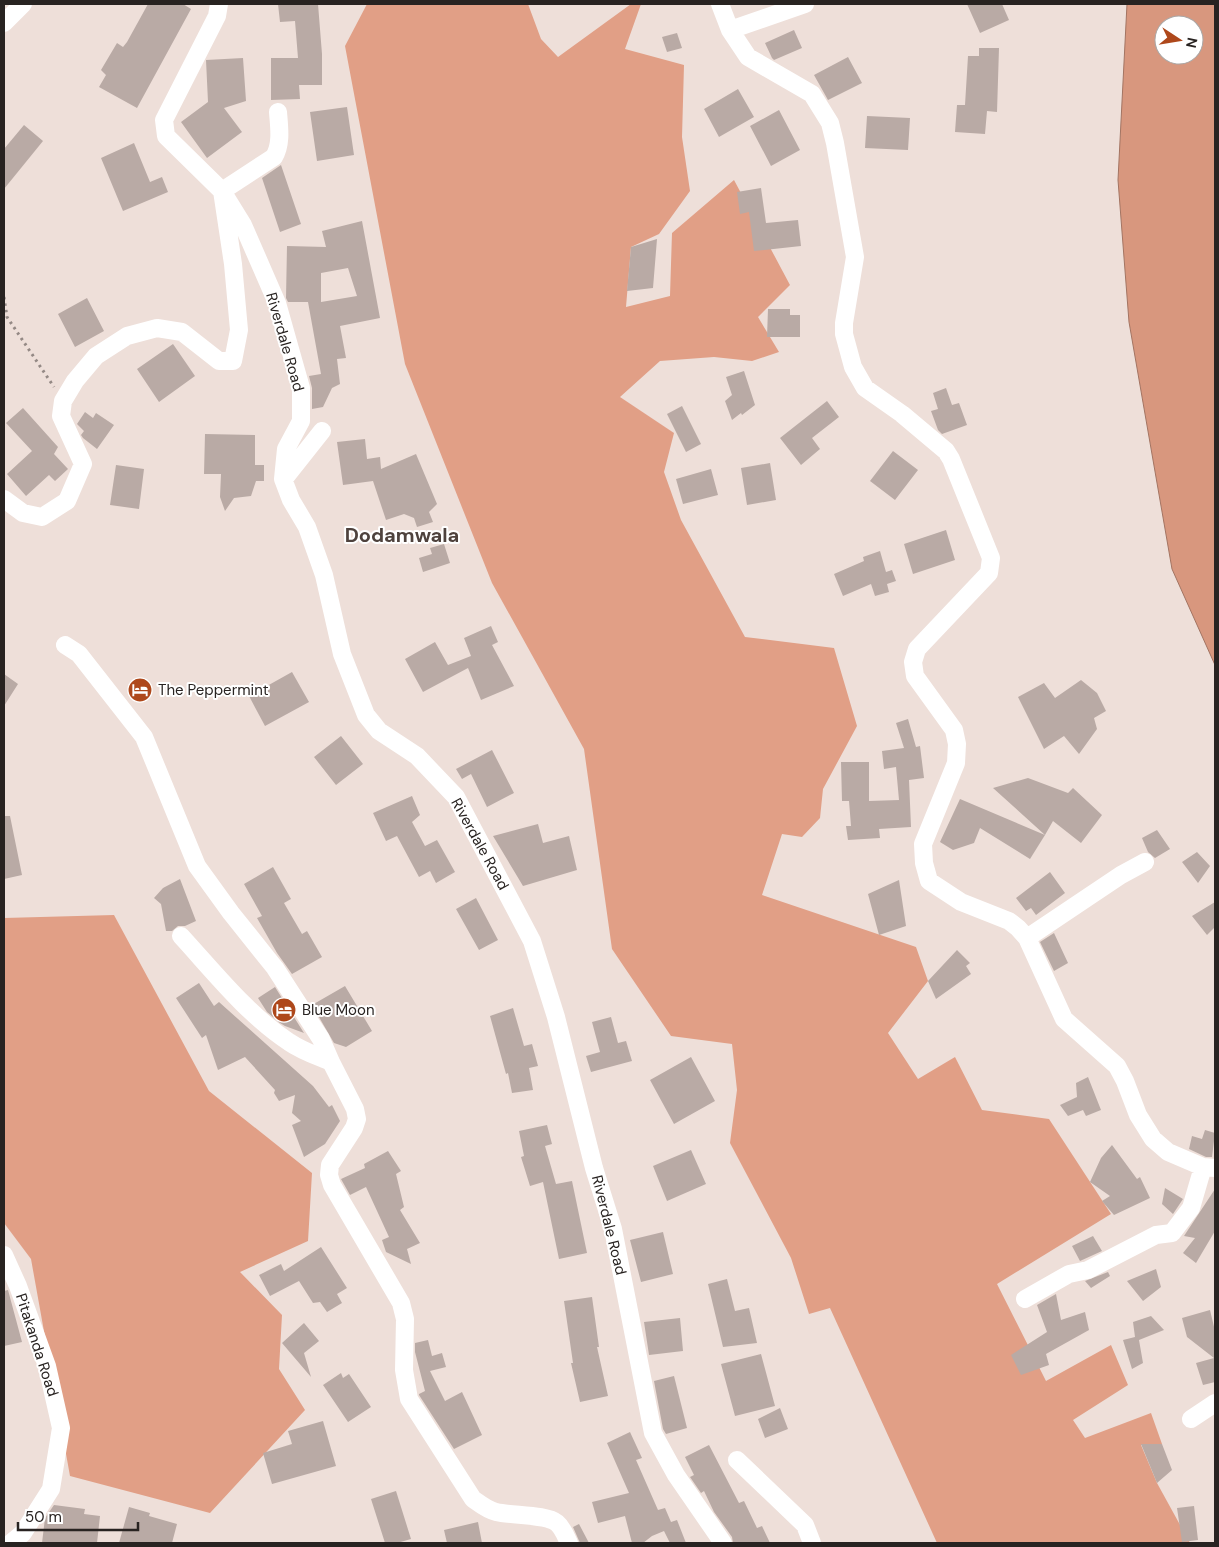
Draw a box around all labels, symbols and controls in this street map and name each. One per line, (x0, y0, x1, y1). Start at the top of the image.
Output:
north arrow (1154, 15, 1204, 65)
text: N (1182, 36, 1202, 50)
street label: Riverdale Road (261, 290, 309, 394)
district label: Dodamwala (345, 522, 459, 548)
hotel icon: The Peppermint (127, 677, 153, 703)
place label: The Peppermint (158, 680, 269, 700)
street label: Riverdale Road (446, 794, 514, 894)
hotel icon: Blue Moon (271, 997, 297, 1023)
place label: Blue Moon (302, 1000, 375, 1020)
street label: Riverdale Road (587, 1173, 631, 1277)
street label: Pitakanda Road (11, 1291, 63, 1399)
scale bar (18, 1500, 138, 1532)
text: 50 m (25, 1507, 62, 1527)

